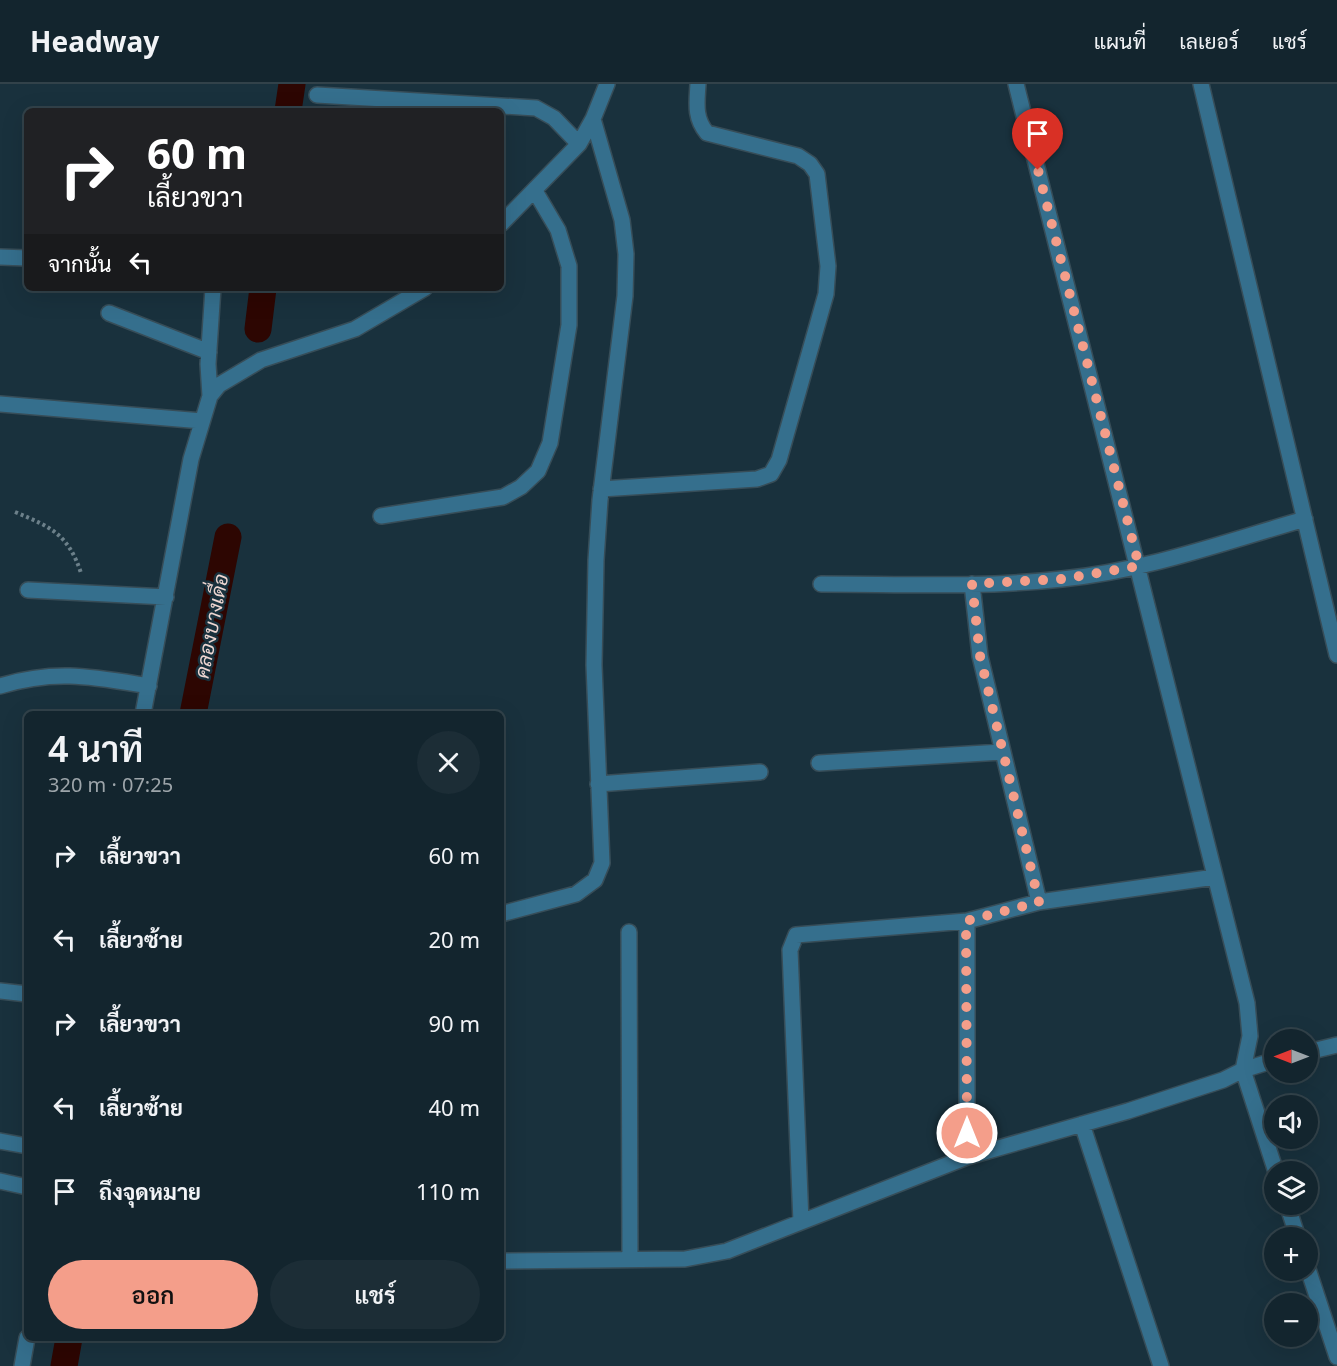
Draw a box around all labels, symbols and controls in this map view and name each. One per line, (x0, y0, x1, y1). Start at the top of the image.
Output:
text: Headway (30, 22, 159, 60)
text: แผนที่ (1094, 27, 1146, 55)
text: เลเยอร์ (1179, 27, 1239, 55)
text: แชร์ (1272, 27, 1307, 55)
pin (1012, 108, 1063, 170)
icon: arrive (1021, 117, 1054, 150)
text: 60 m (147, 124, 247, 181)
icon: right (48, 132, 126, 210)
text: เลี้ยวขวา (147, 178, 243, 215)
icon: left (124, 246, 157, 279)
text: จากนั้น (48, 248, 112, 278)
water label: คลองบางเดื่อ (185, 571, 234, 681)
text: 4 นาที (48, 724, 143, 773)
button: close (417, 731, 480, 794)
text: 320 m · 07:25 (48, 771, 173, 798)
icon: right (48, 839, 81, 872)
text: เลี้ยวขวา (99, 840, 181, 870)
text: 60 m (429, 840, 480, 870)
icon: left (48, 923, 81, 956)
text: เลี้ยวซ้าย (99, 924, 183, 954)
text: 20 m (429, 924, 480, 954)
icon: right (48, 1007, 81, 1040)
text: เลี้ยวขวา (99, 1008, 181, 1038)
text: 90 m (429, 1008, 480, 1038)
north arrow (1264, 1029, 1318, 1083)
map controls (1264, 1029, 1318, 1347)
icon: left (48, 1091, 81, 1124)
text: เลี้ยวซ้าย (99, 1092, 183, 1122)
text: 40 m (429, 1092, 480, 1122)
button: sound (1264, 1095, 1318, 1149)
position arrow (935, 1101, 999, 1165)
button: layers (1264, 1161, 1318, 1215)
icon: arrive (48, 1175, 81, 1208)
text: ถึงจุดหมาย (99, 1176, 201, 1206)
text: 110 m (416, 1176, 480, 1206)
button: + (1264, 1227, 1318, 1281)
button: ออก (48, 1260, 258, 1329)
button: แชร์ (270, 1260, 480, 1329)
button: − (1264, 1293, 1318, 1347)

